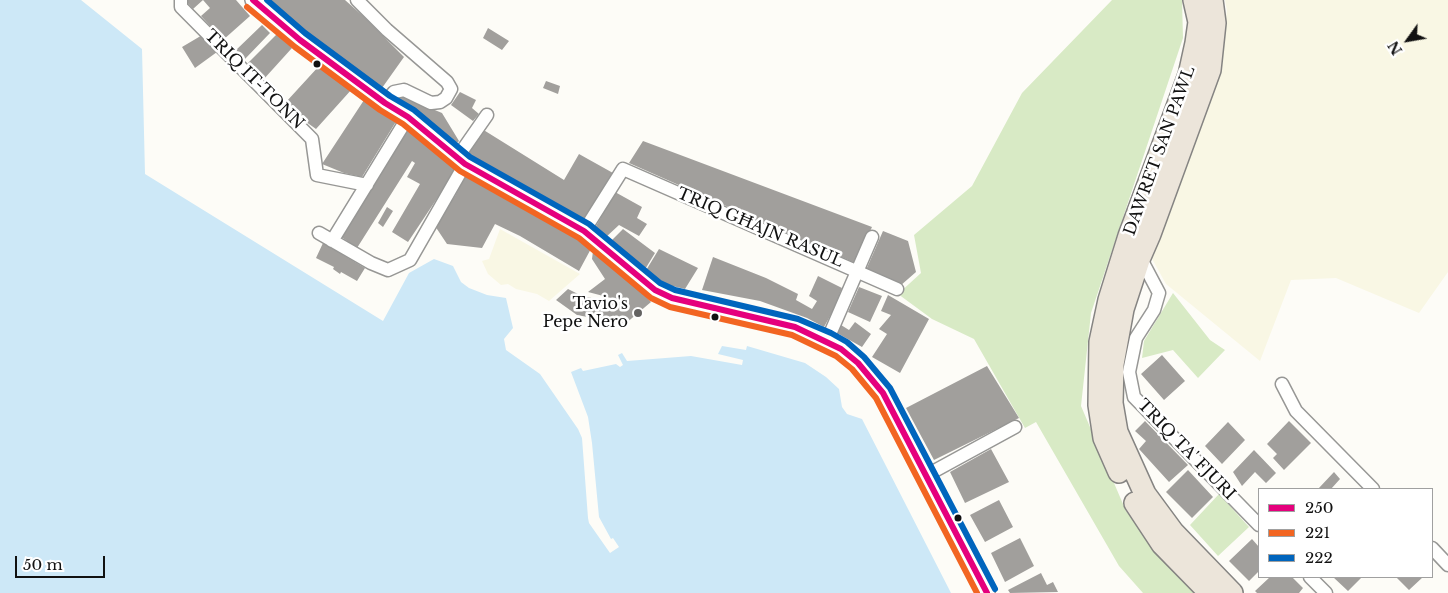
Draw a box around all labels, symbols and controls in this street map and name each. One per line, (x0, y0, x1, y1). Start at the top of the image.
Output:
north arrow (1383, 15, 1433, 65)
street label: TRIQ IT-TONN (200, 26, 308, 134)
text: N (1384, 38, 1406, 58)
unlabelled marker (312, 59, 322, 69)
street label: DAWRET SAN PAWL (1120, 64, 1200, 238)
street label: TRIQ GĦAJN RASUL (674, 184, 846, 272)
place label: Tavio's Pepe Nero (543, 294, 628, 332)
marker: Tavio's Pepe Nero (632, 307, 644, 319)
unlabelled marker (710, 312, 720, 322)
street label: TRIQ TA' FJURI (1133, 396, 1239, 504)
legend (1258, 488, 1433, 578)
text: 250 (1305, 498, 1333, 517)
unlabelled marker (953, 513, 963, 523)
text: 221 (1305, 523, 1330, 542)
scale bar (18, 546, 108, 578)
text: 222 (1305, 548, 1333, 567)
text: 50 m (23, 555, 63, 574)

